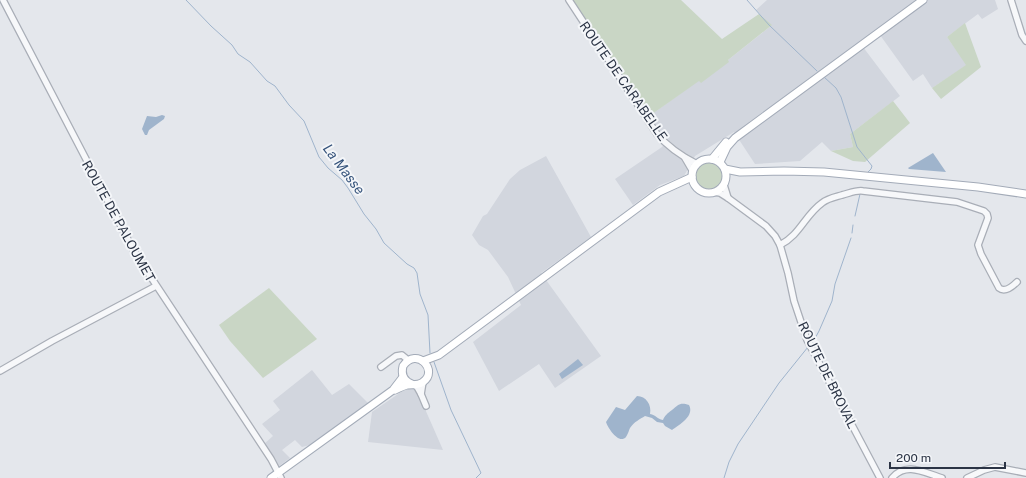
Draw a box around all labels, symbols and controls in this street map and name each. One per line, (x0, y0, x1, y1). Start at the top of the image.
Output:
street label: ROUTE DE CARABELLE (577, 19, 671, 144)
water label: La Masse (320, 141, 368, 198)
street label: ROUTE DE PALOUMET (79, 158, 158, 285)
street label: ROUTE DE BROVAL (795, 319, 860, 431)
scale bar (890, 444, 1005, 470)
text: 200 m (896, 451, 931, 465)

